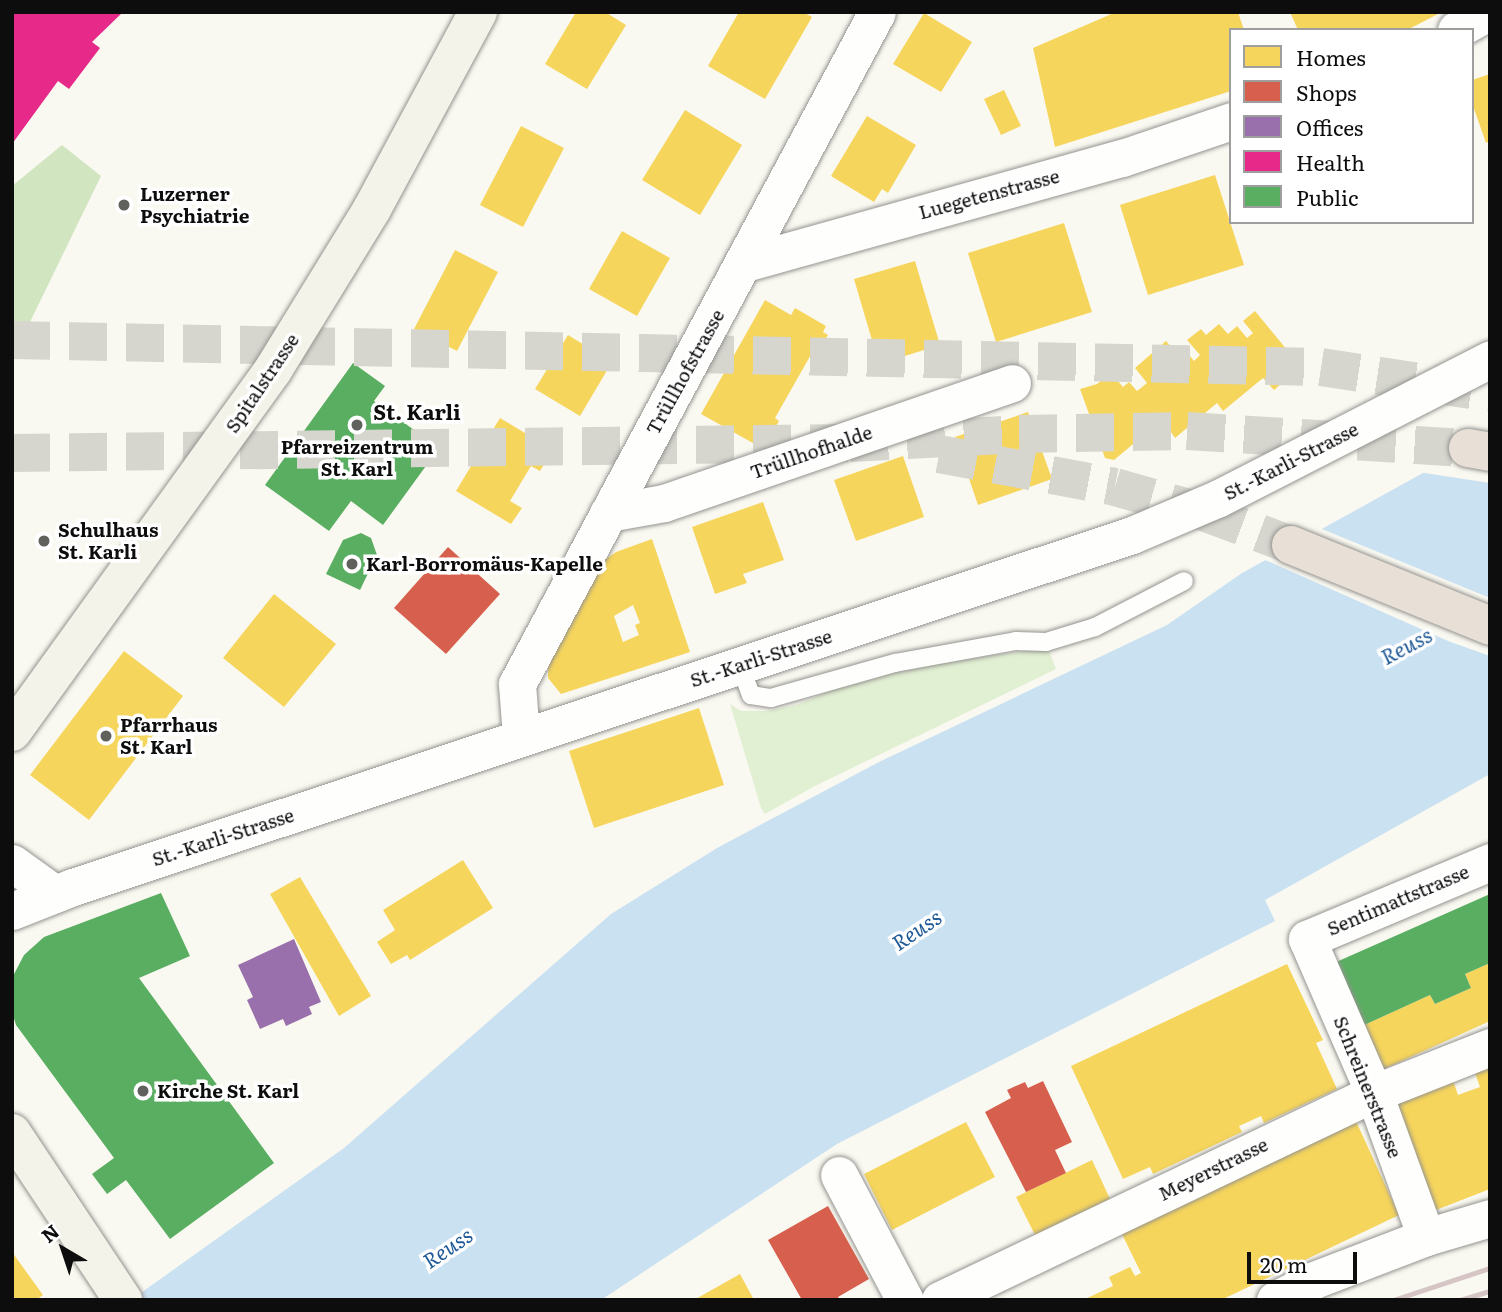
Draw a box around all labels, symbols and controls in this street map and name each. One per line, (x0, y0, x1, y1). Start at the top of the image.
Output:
legend (1229, 28, 1474, 224)
text: Homes (1296, 41, 1366, 72)
text: Shops (1296, 76, 1357, 107)
text: Offices (1296, 111, 1363, 142)
text: Health (1296, 146, 1365, 177)
street label: Luegetenstrasse (916, 164, 1062, 224)
text: Public (1296, 181, 1358, 212)
place label: Luzerner Psychiatrie (140, 183, 249, 227)
marker: Luzerner Psychiatrie (114, 195, 134, 215)
street label: Trüllhofstrasse (641, 305, 729, 439)
street label: Spitalstrasse (220, 329, 304, 437)
district label: St. Karli (373, 398, 461, 424)
marker: Pfarreizentrum St. Karl (349, 417, 365, 433)
street label: St.-Karli-Strasse (1220, 417, 1362, 505)
street label: Trüllhofhalde (747, 420, 875, 484)
place label: Pfarreizentrum St. Karl (281, 436, 433, 480)
place label: Schulhaus St. Karli (58, 519, 158, 563)
marker: Schulhaus St. Karli (36, 533, 52, 549)
place label: Karl-Borromäus-Kapelle (366, 553, 603, 575)
marker: Karl-Borromäus-Kapelle (344, 556, 360, 572)
water label: Reuss (1376, 621, 1436, 669)
street label: St.-Karli-Strasse (687, 624, 835, 692)
place label: Pfarrhaus St. Karl (120, 714, 217, 758)
marker: Pfarrhaus St. Karl (98, 728, 114, 744)
street label: St.-Karli-Strasse (149, 803, 297, 871)
street label: Sentimattstrasse (1324, 860, 1472, 940)
water label: Reuss (886, 903, 946, 955)
street label: Schreinerstrasse (1329, 1013, 1407, 1161)
place label: Kirche St. Karl (157, 1080, 299, 1102)
marker: Kirche St. Karl (135, 1083, 151, 1099)
street label: Meyerstrasse (1154, 1133, 1272, 1205)
north arrow (28, 1214, 98, 1284)
text: N (35, 1217, 65, 1249)
water label: Reuss (417, 1221, 477, 1273)
scale bar (1250, 1238, 1360, 1282)
text: 20 m (1260, 1248, 1307, 1279)

